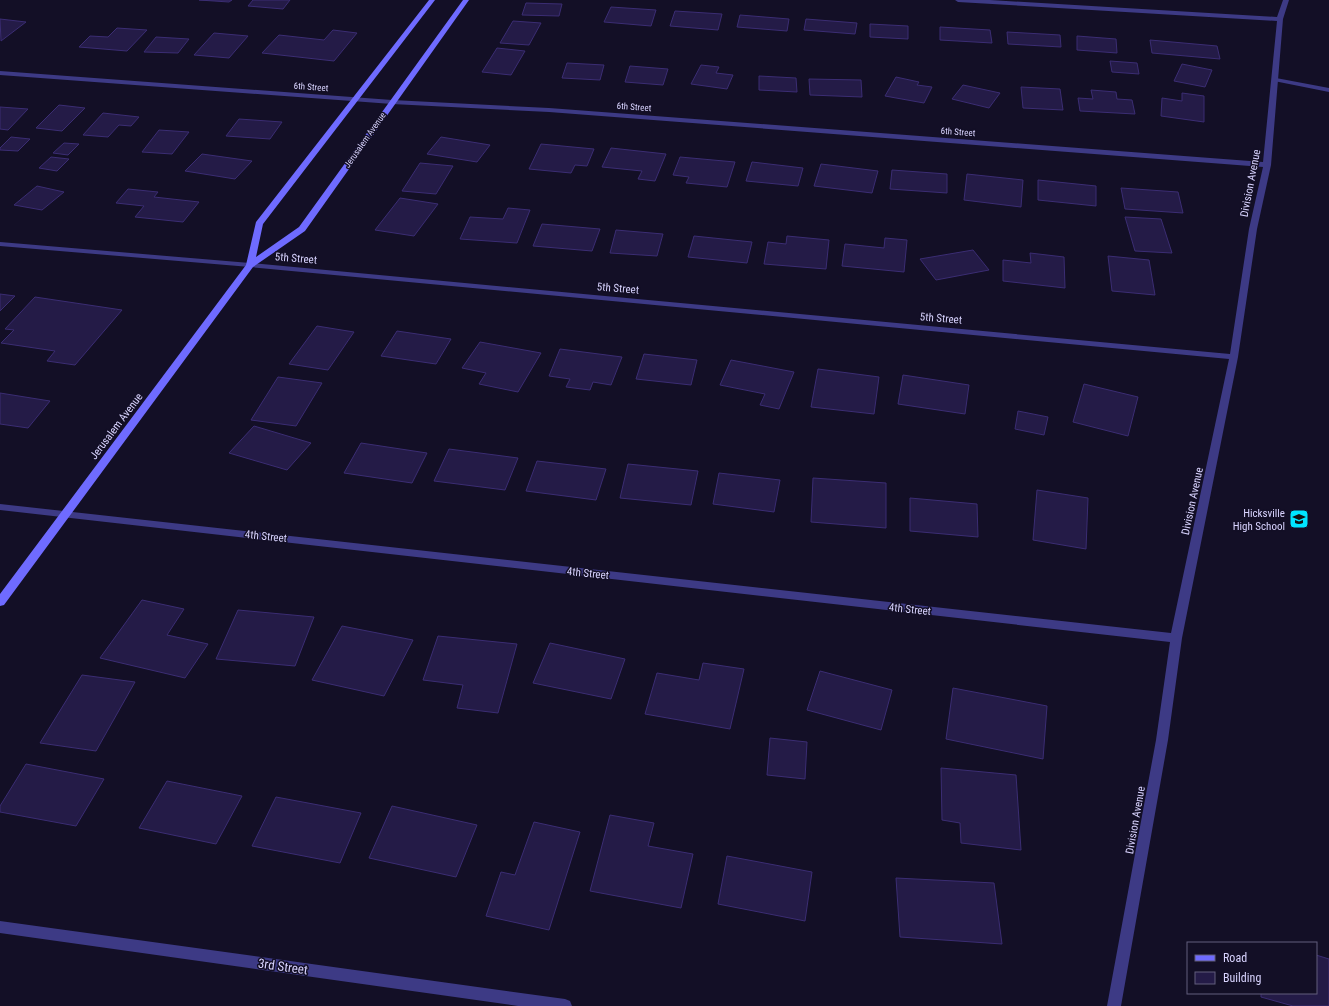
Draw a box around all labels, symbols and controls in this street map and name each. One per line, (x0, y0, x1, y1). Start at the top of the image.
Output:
street label: 6th Street (293, 81, 329, 93)
street label: 6th Street (616, 101, 652, 113)
street label: Jerusalem Avenue (342, 110, 388, 170)
street label: 6th Street (940, 126, 976, 138)
street label: Division Avenue (1238, 148, 1263, 218)
street label: 5th Street (274, 250, 318, 267)
street label: 5th Street (596, 280, 640, 297)
street label: 5th Street (919, 310, 963, 327)
street label: Jerusalem Avenue (87, 391, 146, 462)
street label: Division Avenue (1179, 466, 1206, 536)
place label: Hicksville High School (1233, 507, 1285, 533)
school or university icon: Hicksville High School (1288, 508, 1310, 530)
street label: 4th Street (244, 528, 288, 545)
street label: 4th Street (566, 565, 610, 582)
street label: 4th Street (888, 601, 932, 618)
street label: Division Avenue (1123, 785, 1148, 855)
legend (1187, 942, 1317, 994)
text: Road (1223, 951, 1247, 965)
street label: 3rd Street (257, 956, 309, 977)
text: Building (1223, 971, 1261, 985)

